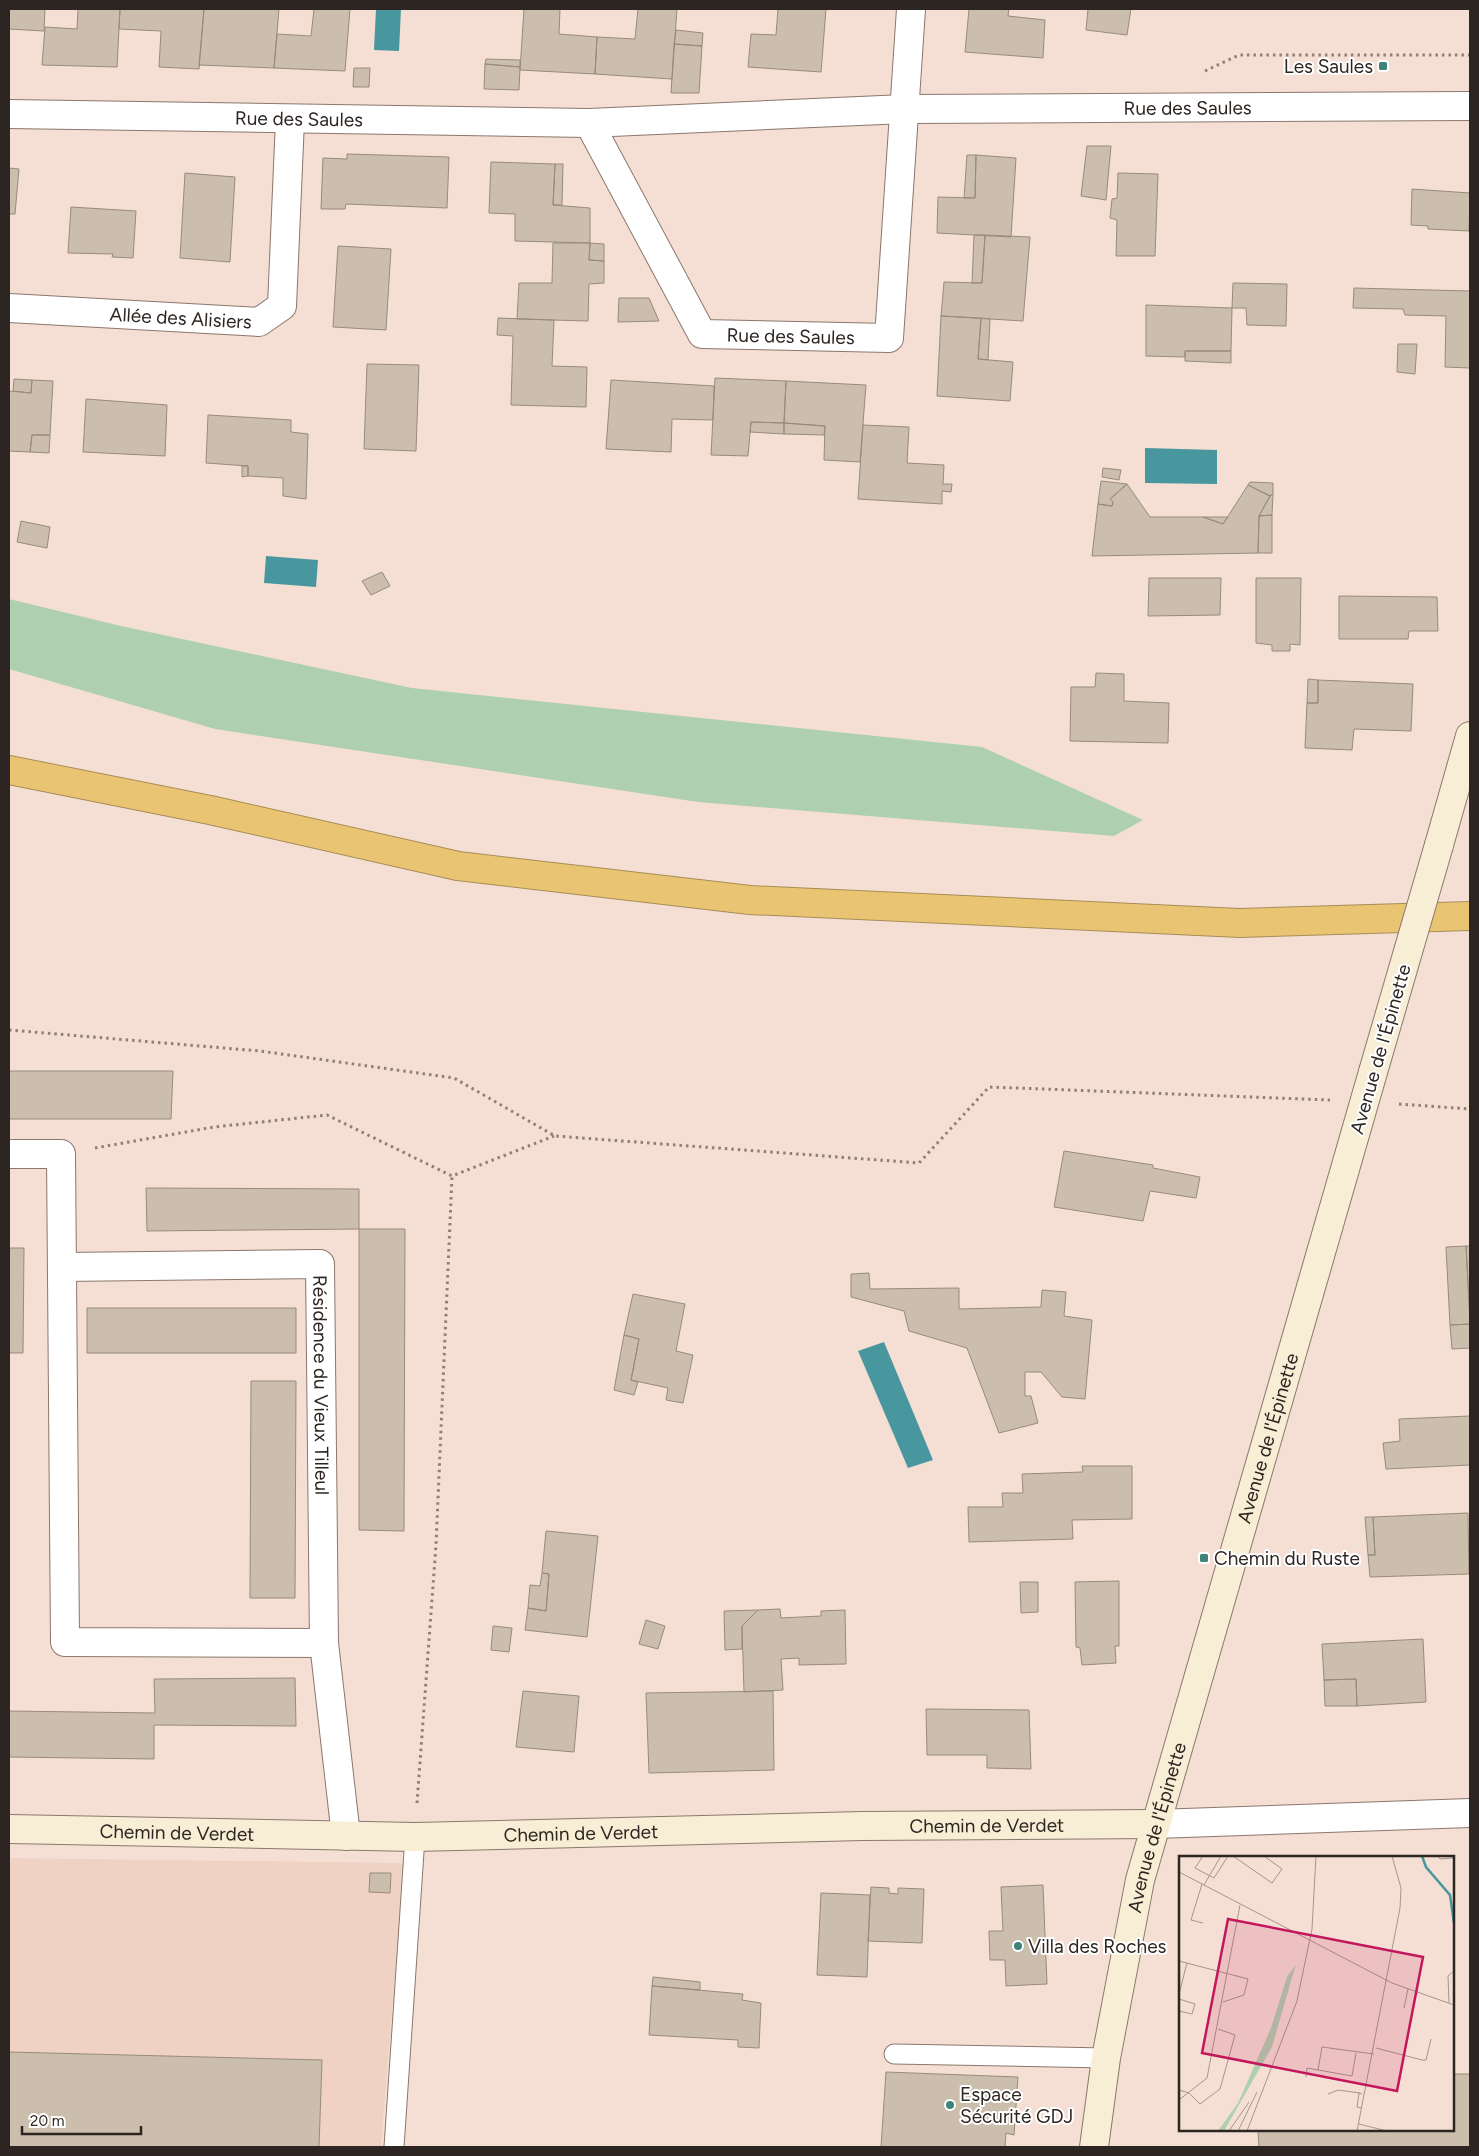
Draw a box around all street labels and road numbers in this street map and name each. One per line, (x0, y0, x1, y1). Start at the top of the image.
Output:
street label: Rue des Saules (1124, 96, 1252, 120)
street label: Rue des Saules (235, 107, 363, 131)
street label: Allée des Alisiers (109, 303, 253, 334)
street label: Rue des Saules (726, 324, 855, 349)
street label: Avenue de l'Épinette (1345, 962, 1416, 1137)
street label: Résidence du Vieux Tilleul (308, 1275, 333, 1495)
street label: Avenue de l'Épinette (1233, 1351, 1303, 1526)
street label: Avenue de l'Épinette (1123, 1740, 1191, 1915)
street label: Chemin de Verdet (909, 1814, 1064, 1838)
street label: Chemin de Verdet (99, 1820, 255, 1846)
street label: Chemin de Verdet (503, 1820, 659, 1847)

